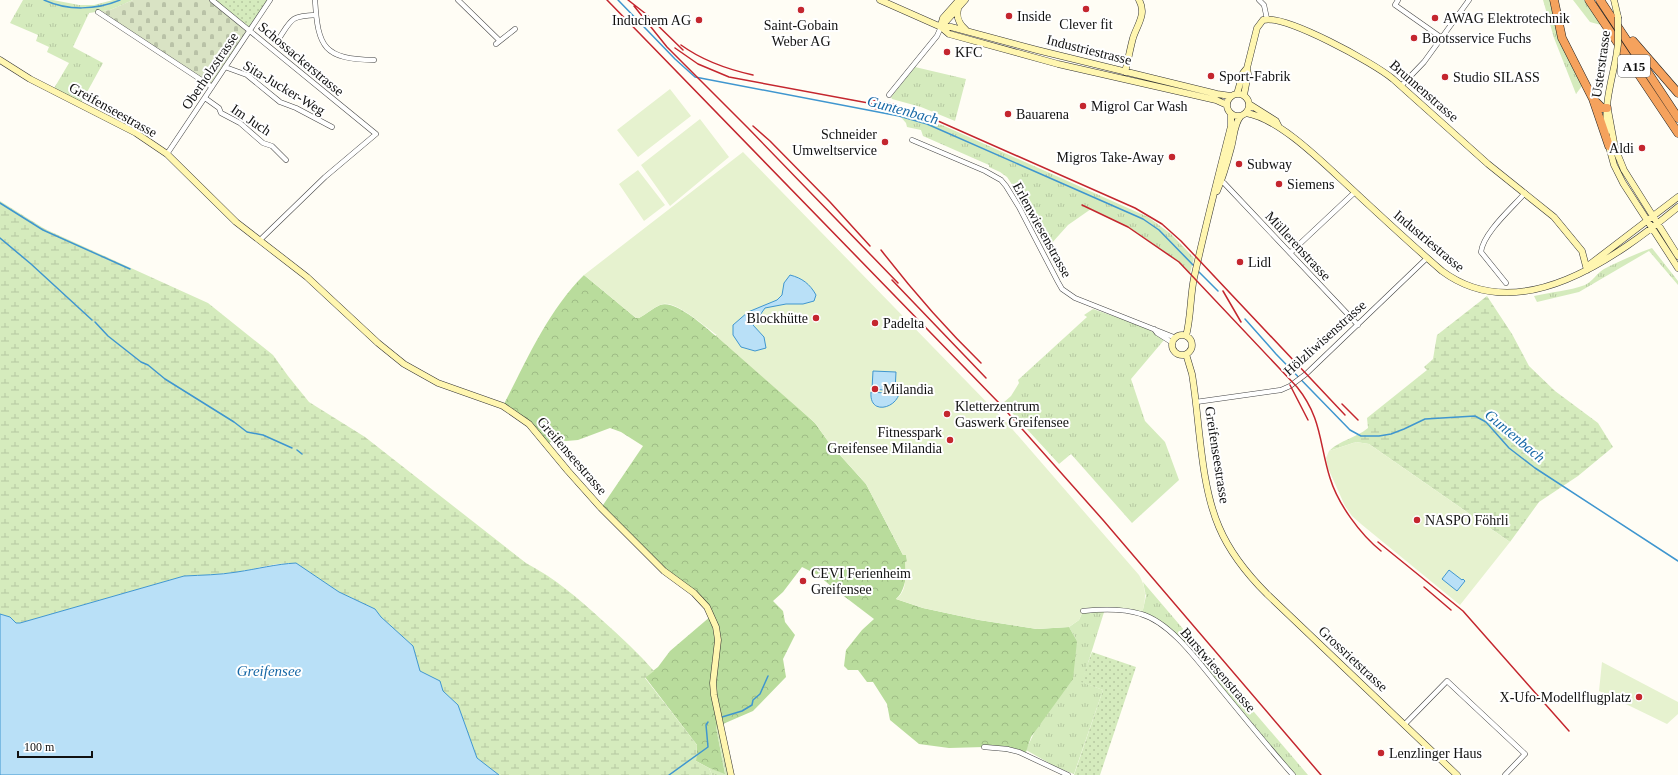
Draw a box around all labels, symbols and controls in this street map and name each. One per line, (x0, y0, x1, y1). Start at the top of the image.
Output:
marker: Clever fit (1081, 4, 1091, 14)
marker: Saint-Gobain Weber AG (796, 5, 806, 15)
place label: Inside (1017, 9, 1051, 24)
marker: Inside (1004, 11, 1014, 21)
place label: AWAG Elektrotechnik (1443, 11, 1570, 26)
place label: Induchem AG (612, 13, 691, 28)
marker: AWAG Elektrotechnik (1430, 13, 1440, 23)
marker: Induchem AG (694, 15, 704, 25)
place label: Clever fit (1059, 17, 1113, 32)
place label: Saint-Gobain Weber AG (764, 18, 838, 49)
street label: Schossackerstrasse (255, 19, 347, 99)
street label: Usterstrasse (1589, 29, 1613, 99)
street label: Oberholzstrasse (179, 30, 241, 112)
place label: Bootsservice Fuchs (1422, 31, 1531, 46)
street label: Industriestrasse (1045, 32, 1133, 68)
marker: Bootsservice Fuchs (1409, 33, 1419, 43)
place label: KFC (955, 45, 982, 60)
marker: KFC (942, 47, 952, 57)
road number: A15 (1618, 55, 1650, 77)
street label: Brunnenstrasse (1387, 57, 1461, 125)
street label: Sita-Jucker-Weg (240, 58, 328, 118)
place label: Sport-Fabrik (1219, 69, 1291, 84)
place label: Studio SILASS (1453, 70, 1540, 85)
marker: Sport-Fabrik (1206, 71, 1216, 81)
marker: Studio SILASS (1440, 72, 1450, 82)
street label: Greifenseestrasse (67, 80, 159, 140)
water label: Guntenbach (866, 93, 940, 127)
place label: Migrol Car Wash (1091, 99, 1188, 114)
street label: Im Juch (228, 101, 274, 139)
marker: Migrol Car Wash (1078, 101, 1088, 111)
place label: Bauarena (1016, 107, 1070, 122)
marker: Bauarena (1003, 109, 1013, 119)
place label: Schneider Umweltservice (792, 127, 877, 158)
marker: Schneider Umweltservice (880, 137, 890, 147)
place label: Aldi (1609, 141, 1634, 156)
marker: Aldi (1637, 143, 1647, 153)
place label: Migros Take-Away (1056, 150, 1164, 165)
marker: Migros Take-Away (1167, 152, 1177, 162)
place label: Subway (1247, 157, 1292, 172)
marker: Subway (1234, 159, 1244, 169)
place label: Siemens (1287, 177, 1334, 192)
marker: Siemens (1274, 179, 1284, 189)
street label: Erlenwiesenstrasse (1010, 180, 1074, 280)
street label: Industriestrasse (1391, 207, 1467, 275)
street label: Müllerenstrasse (1262, 208, 1334, 284)
place label: Lidl (1248, 255, 1271, 270)
marker: Lidl (1235, 257, 1245, 267)
street label: Hölzliwisenstrasse (1281, 297, 1369, 379)
place label: Blockhütte (747, 311, 808, 326)
marker: Blockhütte (811, 313, 821, 323)
place label: Padelta (883, 316, 925, 331)
marker: Padelta (870, 318, 880, 328)
place label: Milandia (883, 382, 934, 397)
marker: Milandia (870, 384, 880, 394)
place label: Kletterzentrum Gaswerk Greifensee (955, 399, 1069, 430)
street label: Greifenseestrasse (1202, 405, 1232, 505)
water label: Guntenbach (1482, 406, 1548, 466)
marker: Kletterzentrum Gaswerk Greifensee (942, 409, 952, 419)
street label: Greifenseestrasse (534, 414, 610, 498)
place label: Fitnesspark Greifensee Milandia (827, 425, 943, 456)
marker: Fitnesspark Greifensee Milandia (945, 435, 955, 445)
place label: NASPO Föhrli (1425, 513, 1509, 528)
marker: NASPO Föhrli (1412, 515, 1422, 525)
place label: CEVI Ferienheim Greifensee (811, 566, 911, 597)
marker: CEVI Ferienheim Greifensee (798, 576, 808, 586)
street label: Grossrietstrasse (1315, 623, 1391, 695)
street label: Burstwiesenstrasse (1177, 625, 1259, 715)
water label: Greifensee (237, 663, 302, 679)
place label: X-Ufo-Modellflugplatz (1500, 690, 1631, 705)
marker: X-Ufo-Modellflugplatz (1634, 692, 1644, 702)
scale bar (18, 733, 92, 759)
text: 100 m (24, 740, 55, 754)
place label: Lenzlinger Haus (1389, 746, 1482, 761)
marker: Lenzlinger Haus (1376, 748, 1386, 758)

